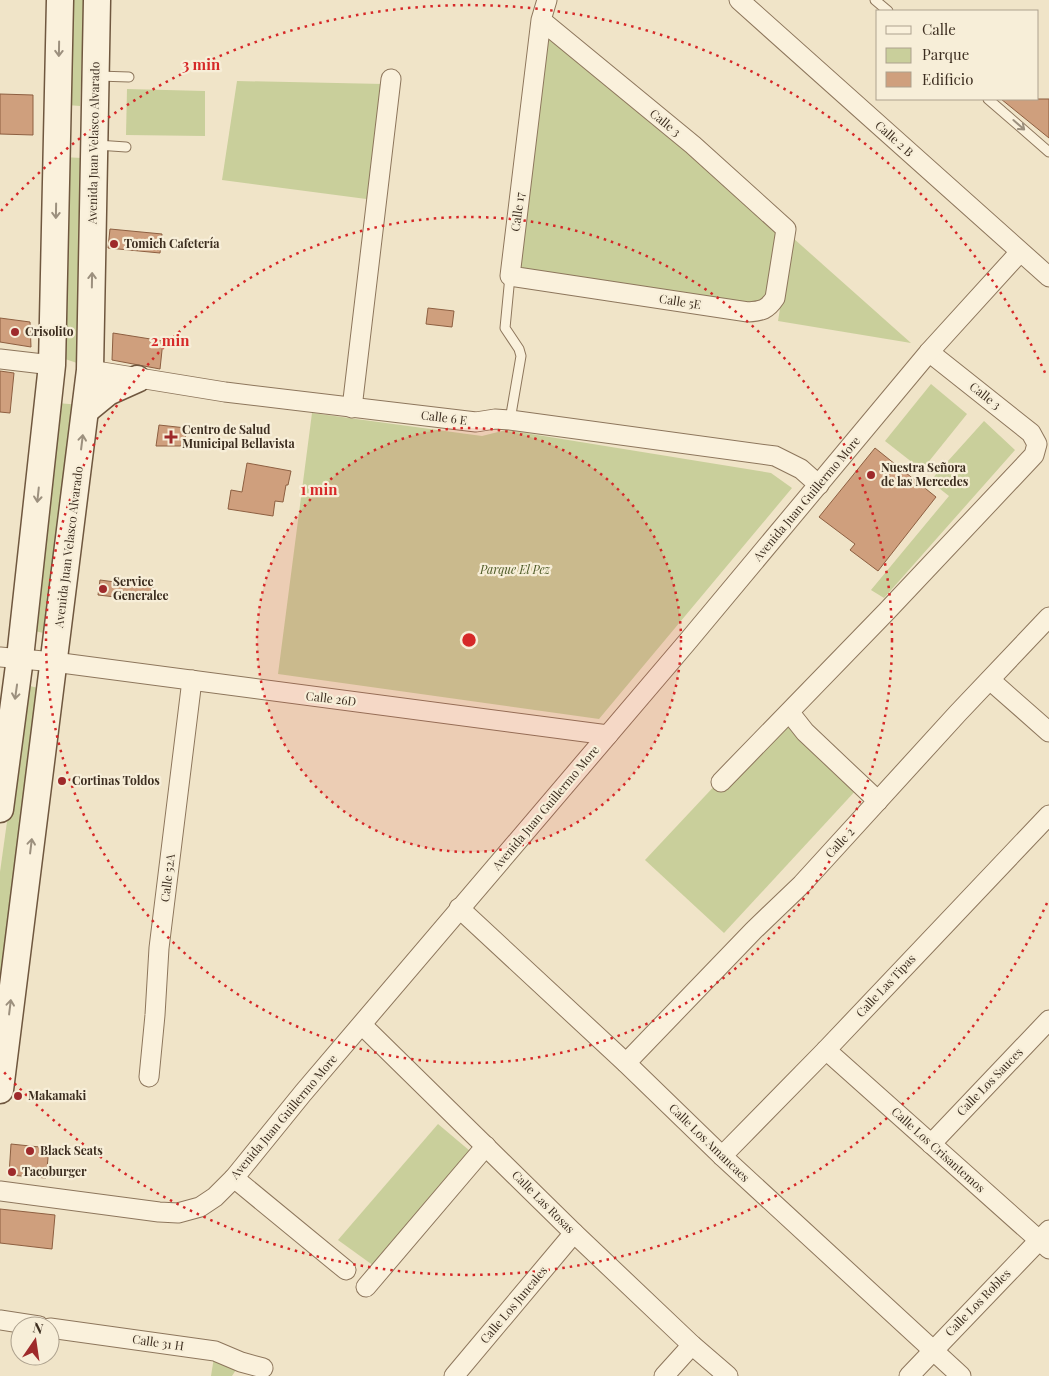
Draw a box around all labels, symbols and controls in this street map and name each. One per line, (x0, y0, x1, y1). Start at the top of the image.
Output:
legend (876, 10, 1039, 100)
text: Calle (922, 19, 956, 39)
one-way arrow (54, 40, 63, 56)
text: Parque (922, 44, 969, 64)
text: 3 min (182, 54, 221, 74)
street label: Avenida Juan Velasco Alvarado (84, 61, 102, 225)
text: Edificio (922, 69, 973, 89)
street label: Calle 3 (647, 105, 684, 140)
street label: Calle 2 B (872, 117, 917, 160)
one-way arrow (1012, 120, 1025, 131)
street label: Calle 17 (507, 191, 527, 232)
one-way arrow (51, 202, 61, 219)
place label: Tomich Cafetería (124, 235, 220, 251)
marker: Tomich Cafetería (108, 238, 120, 250)
one-way arrow (87, 272, 96, 288)
street label: Calle 5E (658, 290, 702, 312)
place label: Crisolito (25, 323, 74, 339)
marker: Crisolito (9, 326, 21, 338)
text: 2 min (151, 330, 190, 350)
street label: Calle 3 (967, 378, 1005, 412)
street label: Calle 6 E (420, 406, 468, 428)
place label: Centro de Salud Municipal Bellavista (182, 421, 295, 451)
marker: Centro de Salud Municipal Bellavista (164, 430, 178, 444)
street label: Avenida Juan Guillermo More (749, 433, 863, 565)
one-way arrow (77, 434, 87, 450)
place label: Nuestra Señora de las Mercedes (881, 459, 969, 489)
street label: Avenida Juan Velasco Alvarado (50, 465, 86, 630)
marker: Nuestra Señora de las Mercedes (865, 469, 877, 481)
text: 1 min (301, 479, 338, 499)
one-way arrow (33, 487, 43, 503)
park label: Parque El Pez (479, 561, 551, 577)
place label: Service Generalee (113, 573, 169, 603)
marker: Service Generalee (97, 583, 109, 595)
centre of rings (460, 631, 478, 649)
one-way arrow (10, 683, 20, 699)
street label: Calle 26D (305, 687, 358, 709)
street label: Avenida Juan Guillermo More (488, 742, 602, 874)
place label: Cortinas Toldos (72, 772, 160, 788)
marker: Cortinas Toldos (56, 775, 68, 787)
street label: Calle 2 (821, 824, 857, 861)
one-way arrow (26, 838, 36, 854)
street label: Calle 52A (156, 852, 178, 903)
street label: Calle Las Tipas (852, 950, 919, 1020)
one-way arrow (5, 999, 15, 1015)
street label: Calle Los Sauces (953, 1044, 1026, 1119)
street label: Avenida Juan Guillermo More (226, 1051, 340, 1183)
place label: Makamaki (28, 1087, 87, 1103)
marker: Makamaki (12, 1090, 24, 1102)
street label: Calle Los Amancaes (666, 1100, 753, 1185)
street label: Calle Los Crisantemos (889, 1103, 989, 1196)
place label: Black Seats (40, 1142, 103, 1158)
marker: Black Seats (24, 1145, 36, 1157)
place label: Tacoburger (22, 1163, 87, 1179)
marker: Tacoburger (6, 1166, 18, 1178)
street label: Calle Las Rosas (509, 1166, 579, 1236)
street label: Calle Los Juncales (476, 1262, 550, 1346)
street label: Calle Los Robles (941, 1265, 1014, 1339)
north arrow (10, 1316, 60, 1366)
text: N (31, 1317, 45, 1338)
street label: Calle 31 H (131, 1330, 185, 1354)

